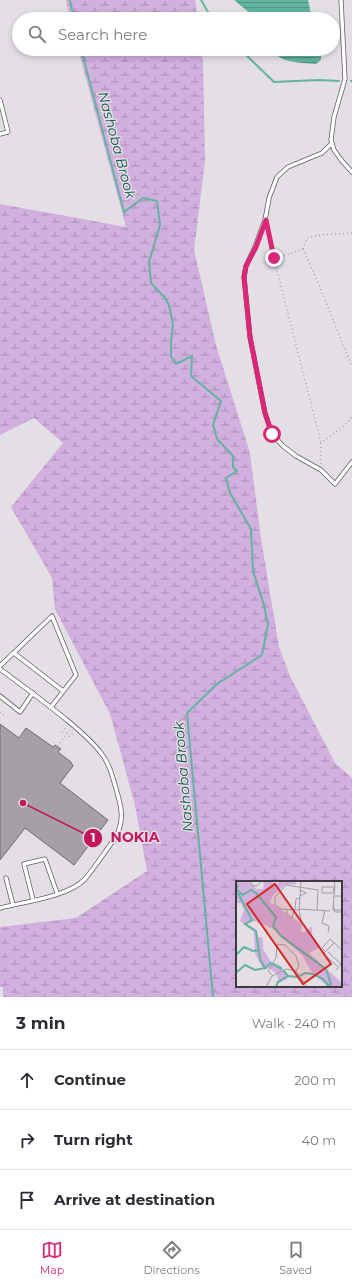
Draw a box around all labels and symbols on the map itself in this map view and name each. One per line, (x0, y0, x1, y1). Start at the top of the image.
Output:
water label: Nashoba Brook (94, 89, 140, 201)
route end (265, 249, 283, 267)
route start (263, 425, 281, 443)
water label: Nashoba Brook (169, 721, 197, 833)
callout: NOKIA (83, 825, 167, 851)
text: NOKIA (111, 828, 160, 846)
text: 1 (91, 830, 95, 845)
inset map (236, 881, 342, 987)

